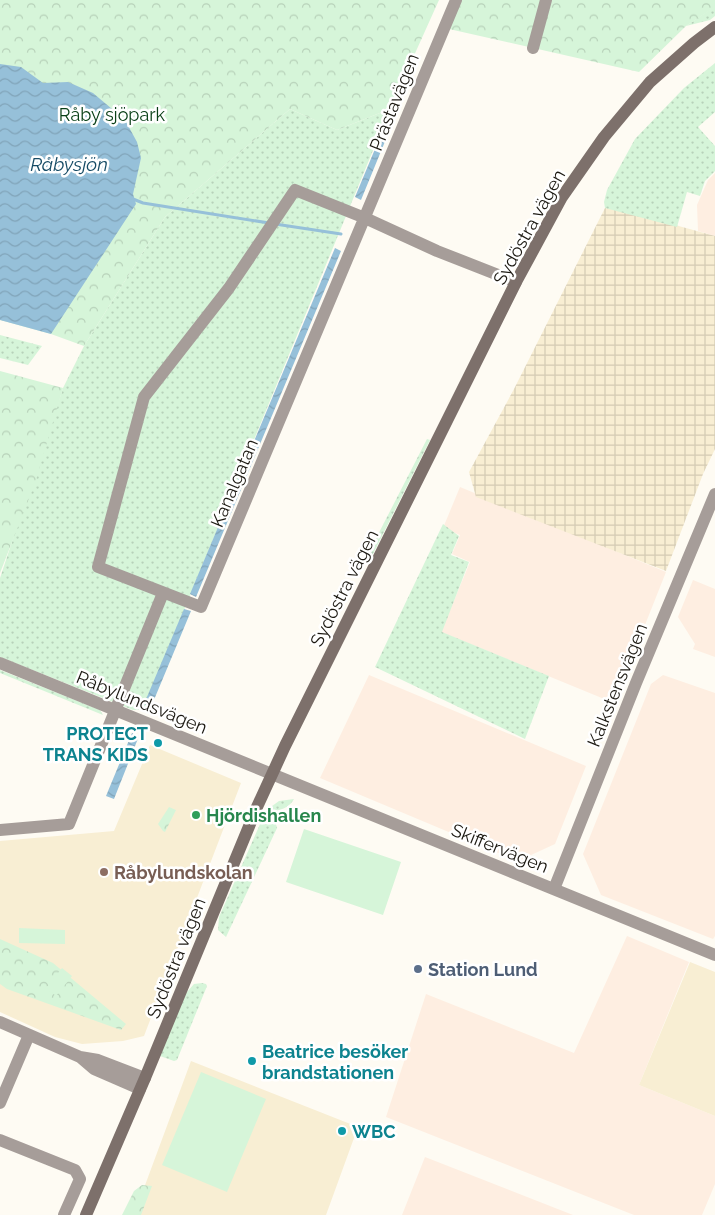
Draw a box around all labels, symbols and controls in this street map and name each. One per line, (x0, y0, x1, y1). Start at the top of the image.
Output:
street label: Prästavägen (365, 50, 423, 154)
park label: Råby sjöpark (59, 104, 166, 125)
water label: Råbysjön (30, 153, 108, 175)
street label: Sydöstra vägen (489, 166, 569, 288)
street label: Kanalgatan (206, 436, 262, 530)
street label: Sydöstra vägen (306, 526, 382, 650)
street label: Kalkstensvägen (583, 620, 651, 750)
street label: Råbylundsvägen (74, 666, 210, 738)
place label: PROTECT TRANS KIDS (43, 723, 148, 765)
marker: PROTECT TRANS KIDS (152, 737, 164, 749)
place label: Hjördishallen (206, 805, 321, 826)
marker: Hjördishallen (190, 809, 202, 821)
street label: Skiffervägen (448, 819, 552, 877)
place label: Råbylundskolan (114, 862, 253, 883)
marker: Råbylundskolan (98, 866, 110, 878)
street label: Sydöstra vägen (142, 895, 210, 1021)
place label: Station Lund (428, 959, 538, 980)
marker: Station Lund (412, 963, 424, 975)
place label: Beatrice besöker brandstationen (262, 1041, 408, 1083)
marker: Beatrice besöker brandstationen (246, 1055, 258, 1067)
place label: WBC (352, 1121, 396, 1142)
marker: WBC (336, 1125, 348, 1137)

